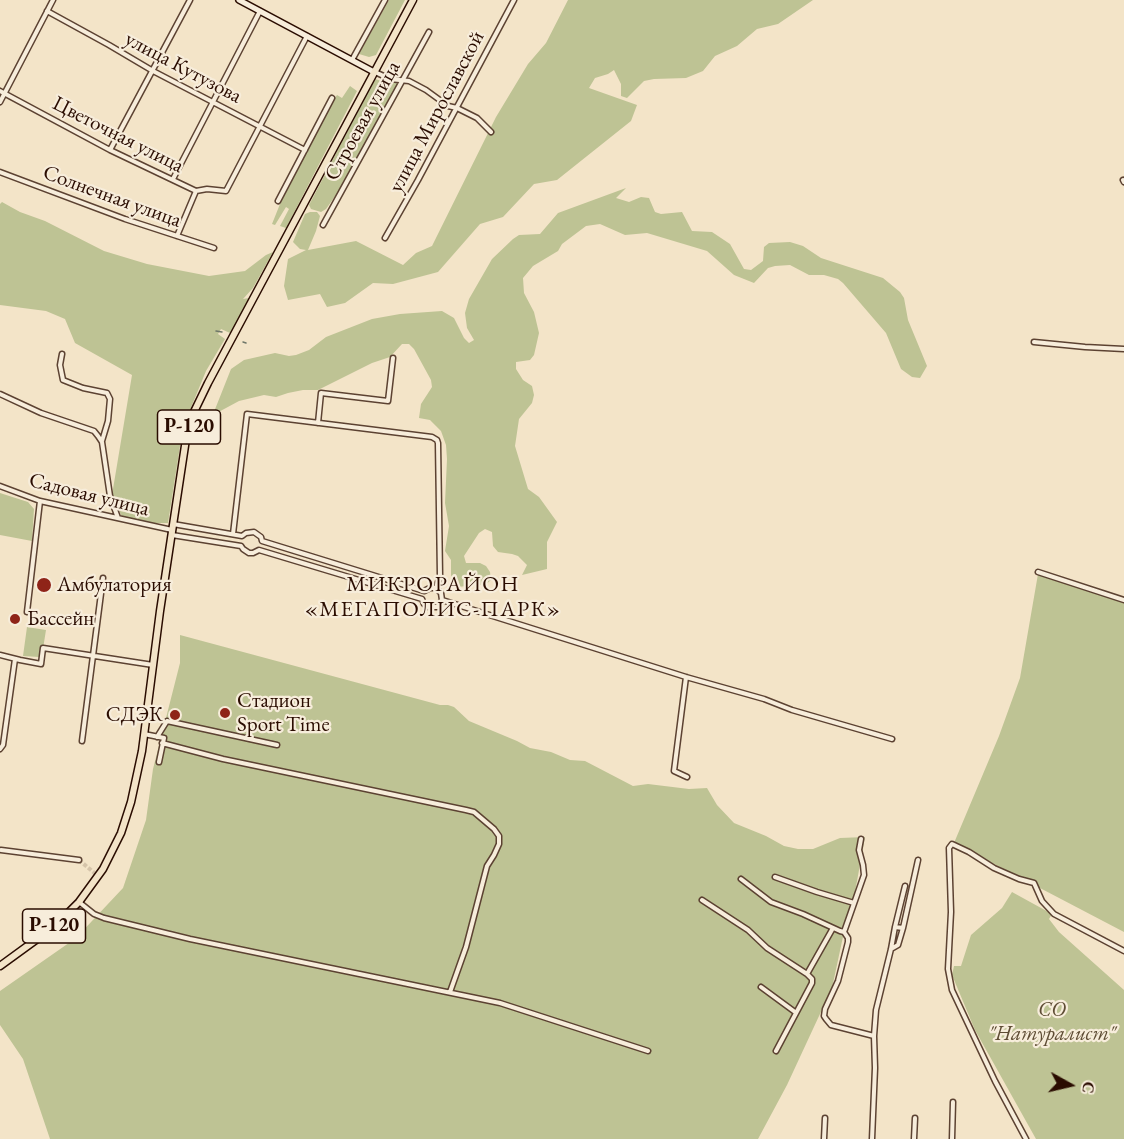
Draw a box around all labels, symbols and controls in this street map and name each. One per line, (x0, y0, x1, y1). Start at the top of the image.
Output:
street label: улица Кутузова (120, 27, 246, 109)
street label: улица Мирославской (384, 27, 490, 197)
street label: Строевая улица (320, 57, 406, 185)
street label: Цветочная улица (48, 91, 188, 179)
street label: Солнечная улица (39, 160, 185, 234)
road number: Р-120 (158, 410, 220, 444)
street label: Садовая улица (26, 468, 152, 522)
place label: Амбулатория (57, 572, 172, 598)
district label: МИКРОРАЙОН «МЕГАПОЛИС-ПАРК» (305, 572, 561, 624)
marker: Амбулатория (35, 576, 53, 594)
place label: Бассейн (27, 606, 94, 632)
marker: Бассейн (8, 612, 22, 626)
place label: Стадион Sport Time (237, 688, 330, 738)
place label: СДЭК (106, 702, 163, 728)
marker: Стадион Sport Time (218, 706, 232, 720)
marker: СДЭК (168, 708, 182, 722)
road number: Р-120 (22, 909, 86, 943)
park label: СО "Натуралист" (988, 997, 1116, 1047)
north arrow (1040, 1055, 1100, 1115)
text: С (1077, 1080, 1100, 1095)

